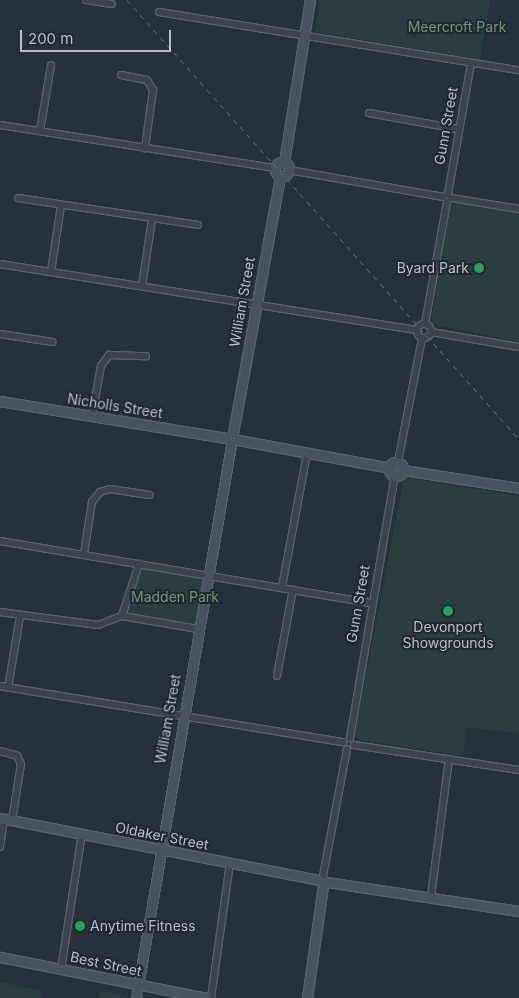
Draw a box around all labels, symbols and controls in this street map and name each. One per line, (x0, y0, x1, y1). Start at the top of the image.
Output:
park label: Meercroft Park (408, 19, 506, 35)
scale bar (22, 20, 174, 52)
text: 200 m (28, 29, 73, 48)
street label: Gunn Street (431, 86, 461, 166)
street label: William Street (226, 256, 258, 348)
place label: Byard Park (397, 260, 469, 276)
marker: Byard Park (473, 262, 485, 274)
street label: Nicholls Street (66, 390, 164, 422)
street label: Gunn Street (343, 564, 373, 644)
park label: Madden Park (131, 589, 219, 605)
marker: Devonport Showgrounds (442, 605, 454, 617)
place label: Devonport Showgrounds (402, 619, 494, 652)
street label: William Street (152, 673, 184, 765)
street label: Oldaker Street (114, 819, 210, 853)
place label: Anytime Fitness (90, 918, 196, 934)
marker: Anytime Fitness (74, 920, 86, 932)
street label: Best Street (69, 948, 143, 980)

